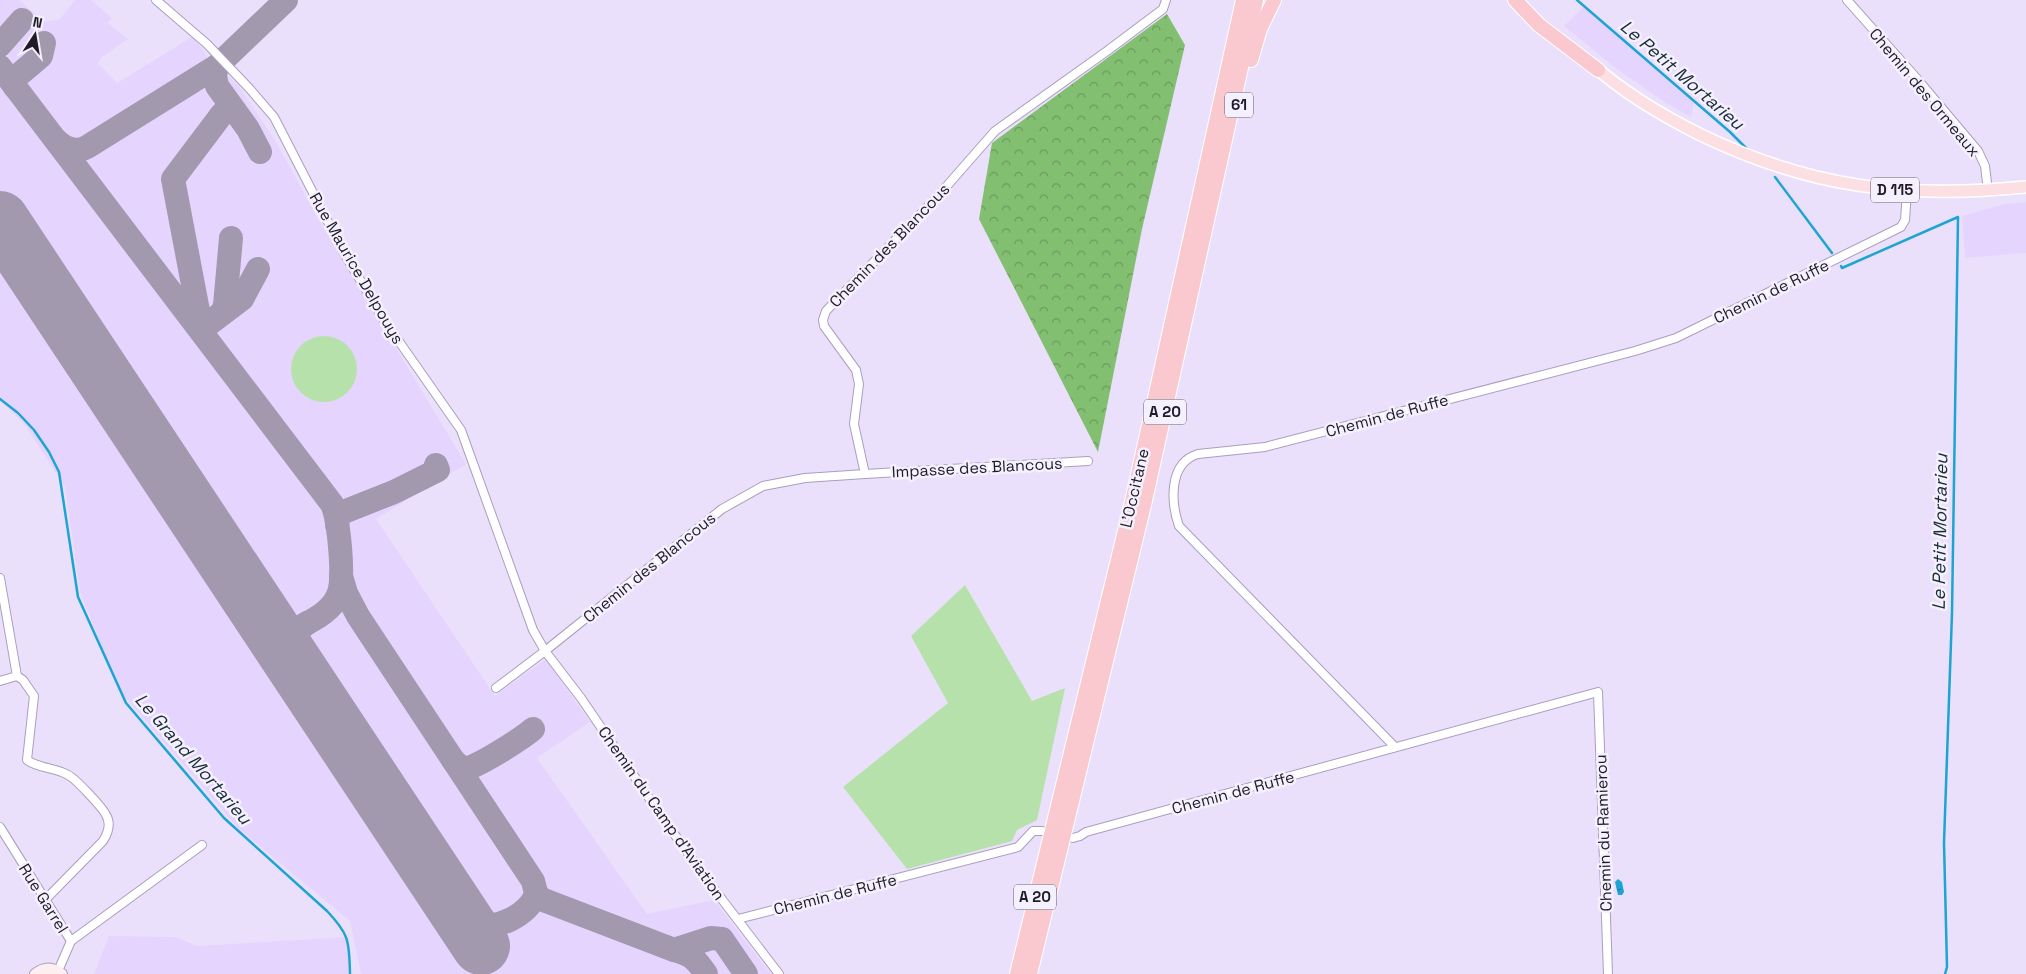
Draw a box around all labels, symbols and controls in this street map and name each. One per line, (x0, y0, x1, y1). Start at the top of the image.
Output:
north arrow (10, 10, 60, 60)
text: N (31, 13, 44, 32)
water label: Le Petit Mortarieu (1616, 15, 1750, 135)
street label: Chemin des Ormeaux (1865, 24, 1985, 161)
road number: 61 (1225, 92, 1253, 118)
road number: D 115 (1871, 178, 1919, 202)
street label: Chemin des Blancous (825, 179, 954, 312)
street label: Rue Maurice Delpouys (305, 189, 409, 348)
street label: Chemin de Ruffe (1710, 254, 1833, 329)
street label: Chemin de Ruffe (1323, 389, 1451, 442)
road number: A 20 (1144, 400, 1186, 424)
street label: L'Occitane (1115, 447, 1154, 530)
street label: Impasse des Blancous (891, 453, 1063, 482)
water label: Le Petit Mortarieu (1927, 453, 1952, 610)
street label: Chemin des Blancous (579, 507, 720, 627)
water label: Le Grand Mortarieu (130, 689, 257, 830)
street label: Chemin du Camp d'Aviation (593, 722, 730, 904)
street label: Chemin du Ramierou (1590, 754, 1617, 912)
street label: Chemin de Ruffe (1169, 766, 1297, 819)
street label: Rue Garrel (14, 859, 73, 937)
street label: Chemin de Ruffe (771, 869, 899, 920)
road number: A 20 (1014, 884, 1056, 910)

